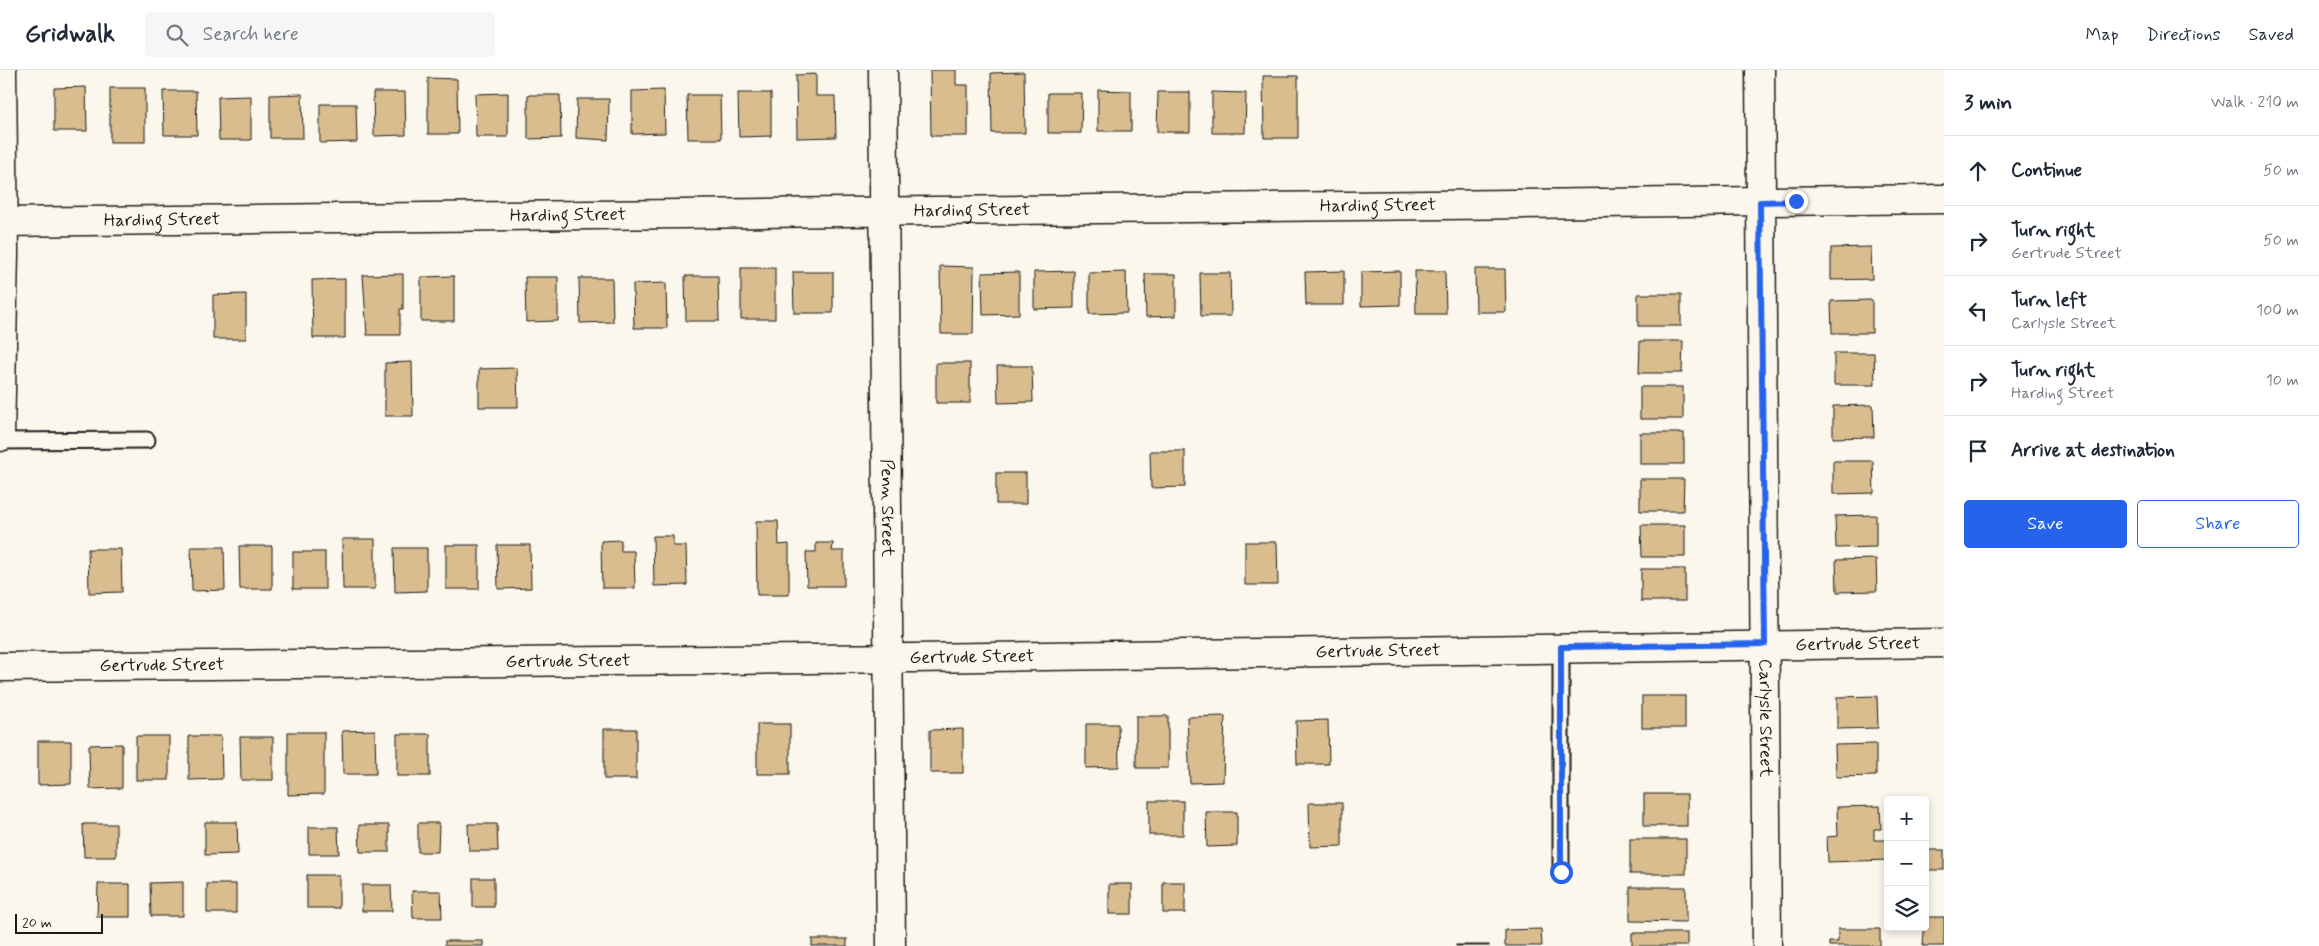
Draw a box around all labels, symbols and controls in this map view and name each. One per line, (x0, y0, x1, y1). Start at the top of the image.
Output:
search box (145, 12, 495, 57)
text: Gridwalk (25, 19, 115, 50)
icon: search (163, 21, 191, 49)
text: Search here (203, 22, 298, 47)
text: Map (2086, 23, 2119, 47)
text: Directions (2147, 23, 2221, 47)
text: Saved (2249, 23, 2294, 47)
text: 3 min (1964, 89, 2012, 117)
text: Walk · 210 m (2211, 92, 2299, 113)
icon: ahead (1964, 157, 1992, 185)
text: Continue (2011, 158, 2082, 183)
text: 50 m (2263, 160, 2299, 181)
route end (1785, 190, 1808, 213)
street label: Harding Street (1319, 193, 1436, 220)
street label: Harding Street (913, 198, 1030, 225)
street label: Harding Street (510, 203, 626, 229)
street label: Harding Street (104, 207, 220, 234)
text: Turn right (2011, 218, 2095, 243)
icon: right (1964, 227, 1992, 255)
text: 50 m (2263, 230, 2299, 251)
text: Gertrude Street (2011, 243, 2122, 264)
text: Turn left (2011, 288, 2087, 313)
icon: left (1964, 297, 1992, 325)
text: 100 m (2256, 300, 2299, 321)
text: Carlysle Street (2011, 313, 2116, 334)
text: Turn right (2011, 358, 2095, 383)
icon: right (1964, 367, 1992, 395)
text: 10 m (2266, 370, 2299, 391)
text: Harding Street (2011, 383, 2115, 404)
icon: arrive (1964, 437, 1992, 465)
text: Arrive at destination (2011, 438, 2175, 463)
street label: Penn Street (875, 459, 899, 558)
button: Save (1964, 500, 2127, 548)
button: Share (2137, 500, 2299, 548)
street label: Gertrude Street (1795, 631, 1921, 657)
street label: Gertrude Street (1315, 638, 1441, 664)
street label: Gertrude Street (909, 644, 1035, 670)
street label: Gertrude Street (505, 649, 631, 674)
street label: Gertrude Street (99, 653, 225, 678)
street label: Carlysle Street (1753, 659, 1778, 778)
map controls (1884, 796, 1929, 931)
button: + (1884, 796, 1929, 841)
button: − (1884, 841, 1929, 886)
route start (1550, 861, 1573, 884)
button: layers (1884, 886, 1929, 931)
scale bar (15, 911, 102, 934)
text: 20 m (22, 914, 52, 932)

